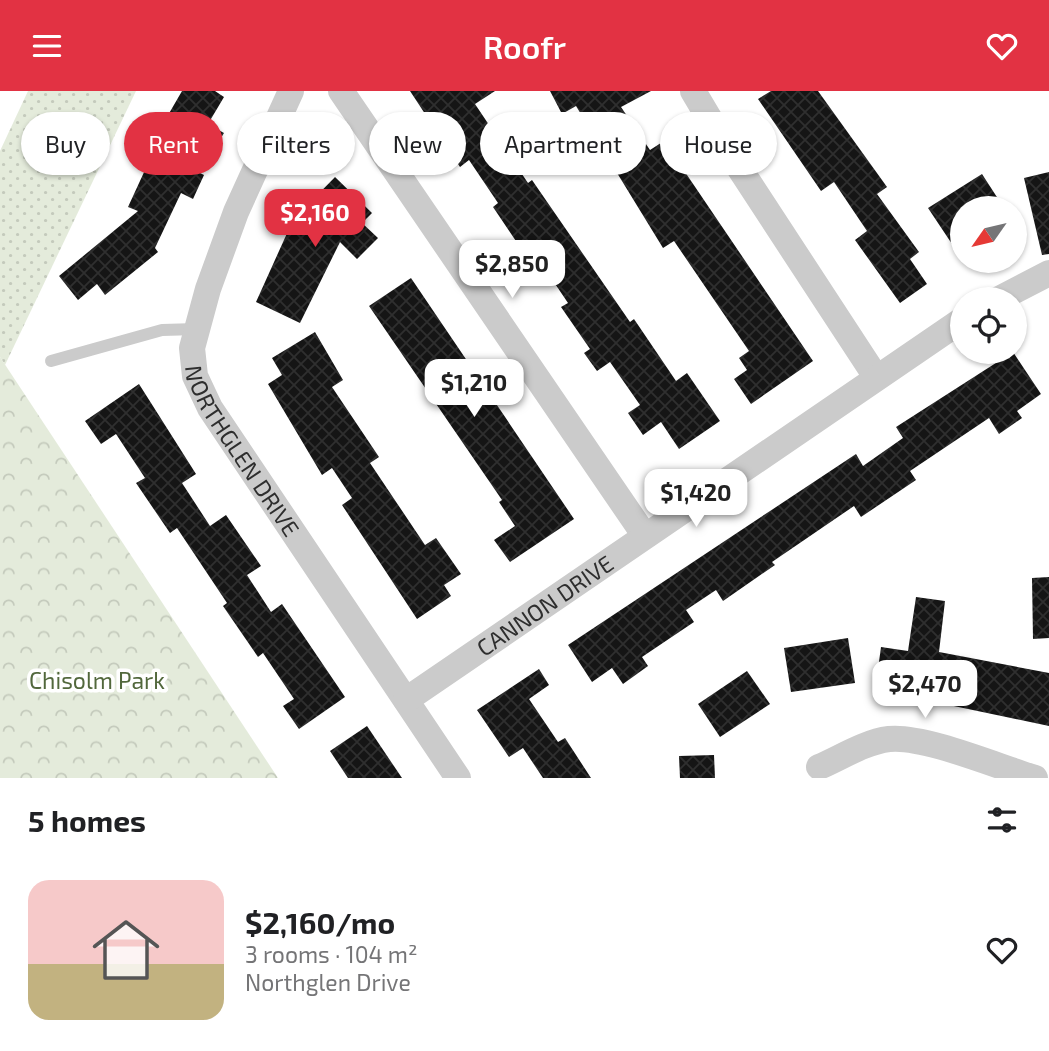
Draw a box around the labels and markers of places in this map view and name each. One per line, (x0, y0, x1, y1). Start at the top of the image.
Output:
pin: $2,160 (258, 190, 372, 249)
pin: $2,850 (455, 241, 569, 300)
pin: $1,210 (417, 359, 531, 419)
pin: $1,420 (639, 469, 753, 529)
pin: $2,470 (868, 661, 982, 720)

